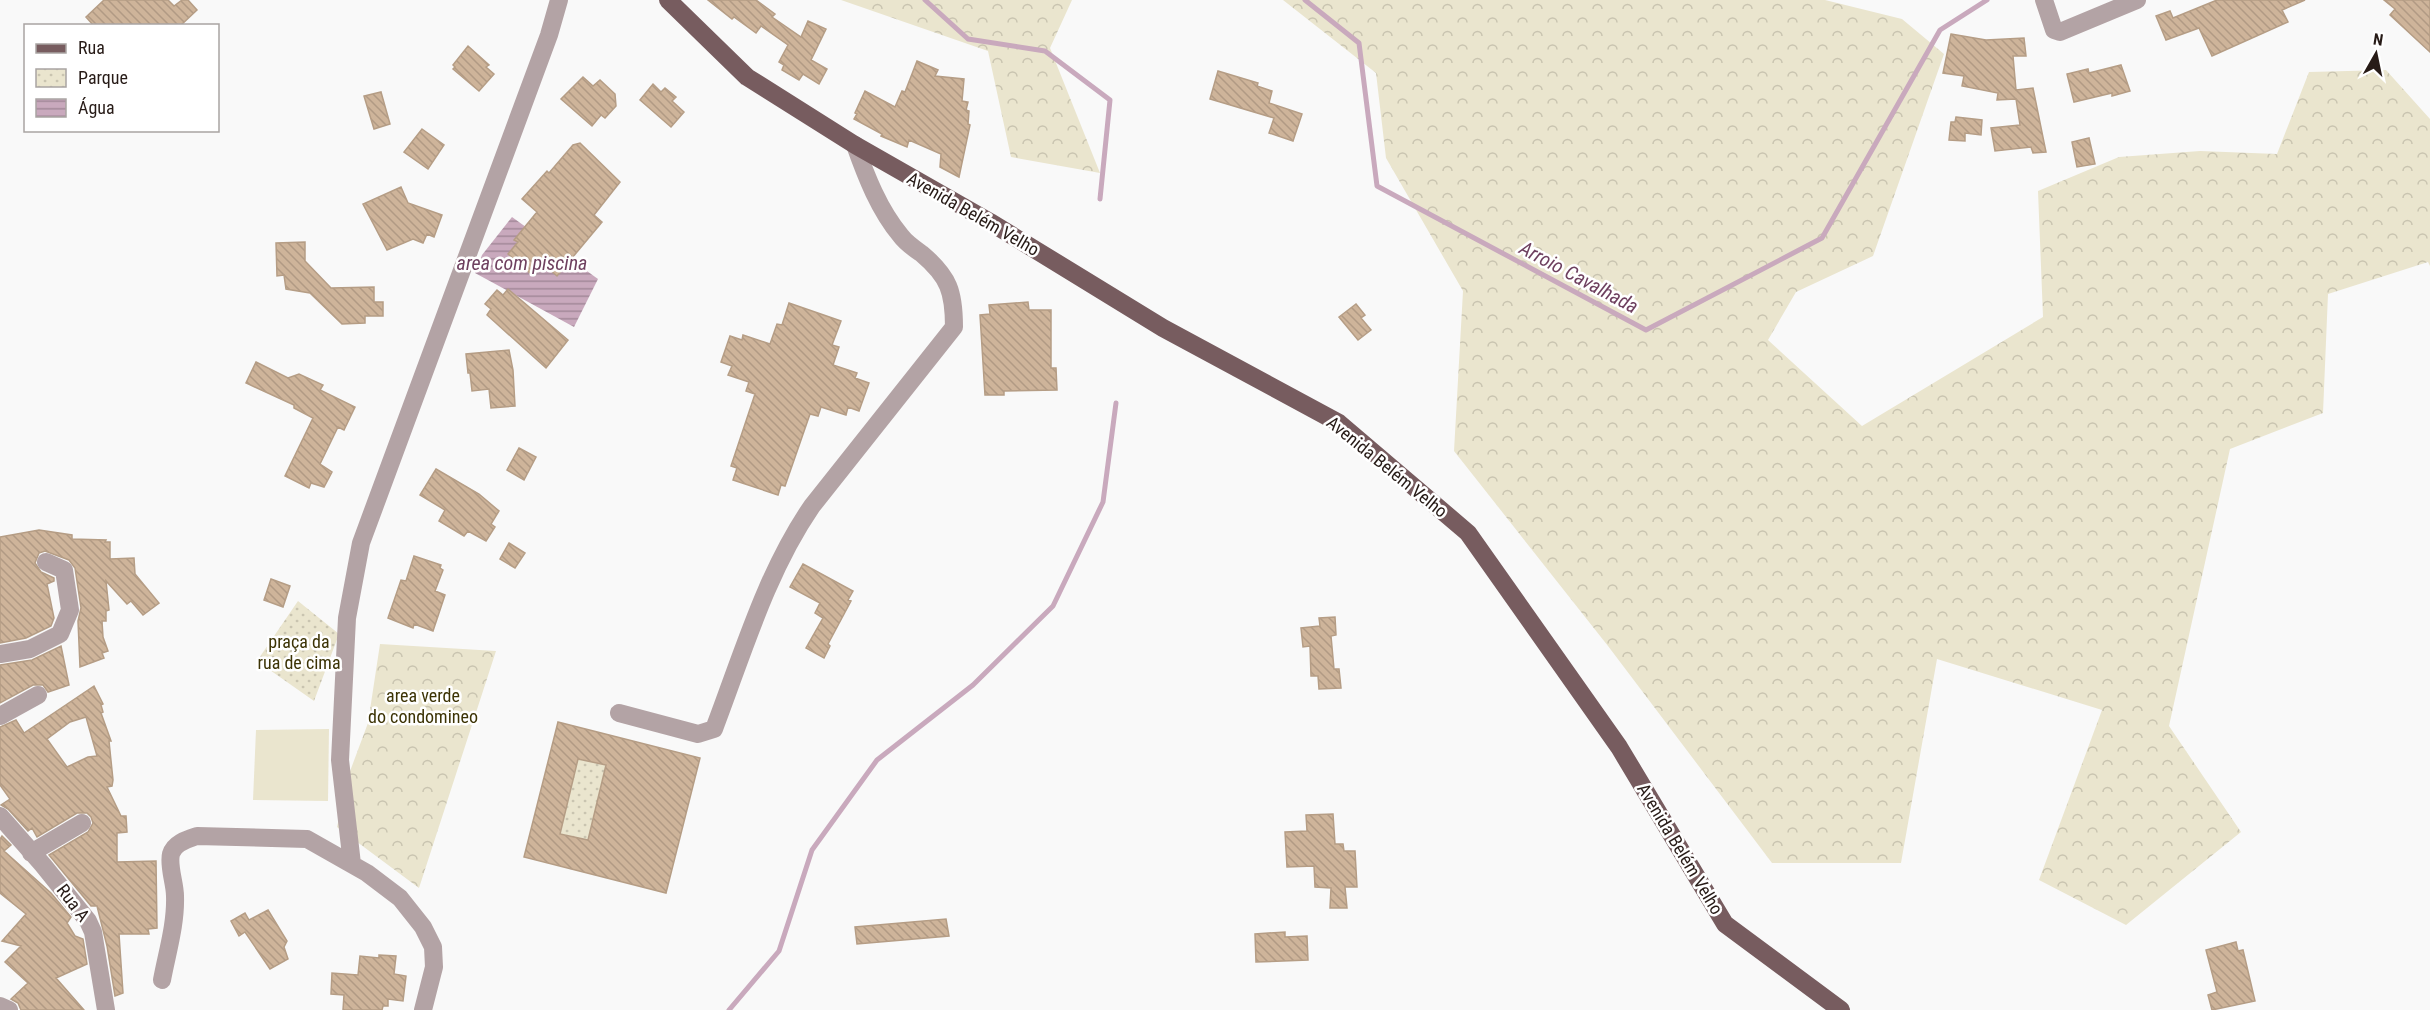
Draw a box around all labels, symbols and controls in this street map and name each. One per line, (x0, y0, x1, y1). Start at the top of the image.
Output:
legend (24, 24, 219, 132)
north arrow (2346, 24, 2406, 84)
text: N (2372, 30, 2385, 50)
text: Rua (78, 37, 105, 58)
text: Parque (78, 67, 128, 88)
text: Água (78, 97, 115, 118)
street label: Avenida Belém Velho (903, 167, 1043, 260)
water label: Arroio Cavalhada (1515, 235, 1642, 318)
water label: area com piscina (457, 251, 587, 275)
street label: Avenida Belém Velho (1323, 412, 1452, 522)
park label: praça da rua de cima (257, 631, 341, 673)
park label: area verde do condomineo (368, 685, 478, 727)
street label: Avenida Belém Velho (1633, 779, 1728, 918)
street label: Rua A (53, 880, 95, 926)

